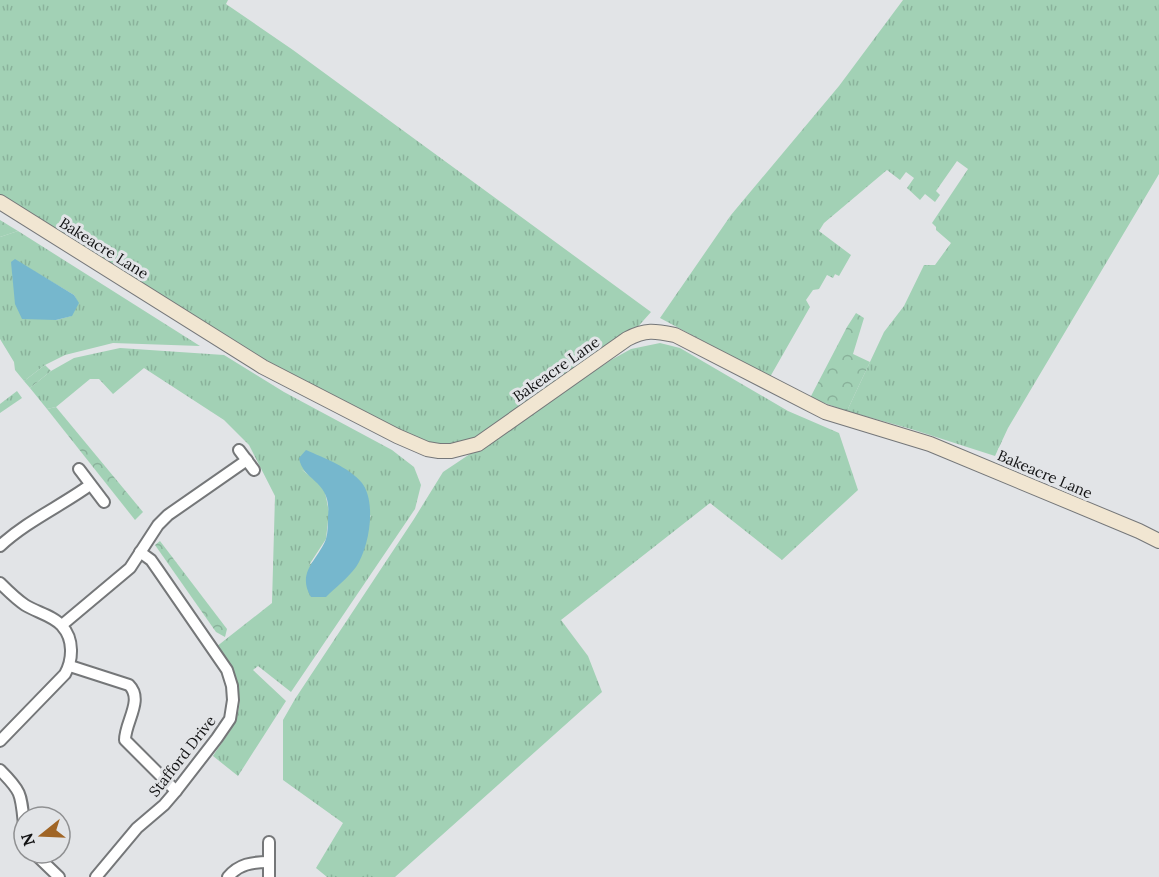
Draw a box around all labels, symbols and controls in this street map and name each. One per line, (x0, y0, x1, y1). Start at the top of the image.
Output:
street label: Bakeacre Lane (56, 213, 152, 283)
street label: Bakeacre Lane (509, 332, 603, 406)
street label: Bakeacre Lane (995, 445, 1095, 503)
street label: Stafford Drive (144, 712, 220, 800)
north arrow (12, 805, 72, 865)
text: N (16, 831, 39, 849)

